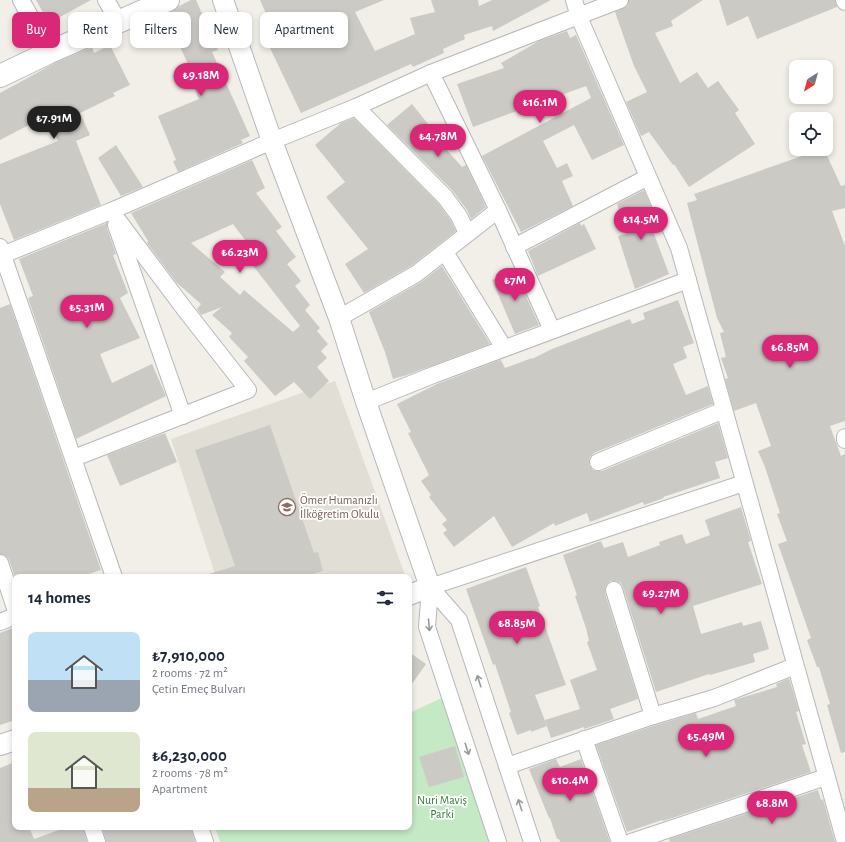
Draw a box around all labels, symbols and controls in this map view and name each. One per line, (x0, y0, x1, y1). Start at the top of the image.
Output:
chip: Buy (12, 12, 60, 48)
chip: Rent (68, 12, 122, 48)
chip: Filters (130, 12, 191, 48)
chip: New (199, 12, 252, 48)
chip: Apartment (260, 12, 348, 48)
north arrow (789, 60, 833, 104)
map controls (789, 60, 833, 156)
pin: ₺9.18M (168, 63, 234, 97)
text: ₺9.18M (183, 69, 219, 82)
pin: ₺16.1M (507, 90, 573, 124)
text: ₺16.1M (522, 96, 558, 109)
pin: ₺7.91M (21, 106, 87, 140)
text: ₺7.91M (36, 112, 72, 125)
button: locate (789, 112, 833, 156)
pin: ₺4.78M (405, 124, 471, 158)
text: ₺4.78M (419, 130, 457, 143)
pin: ₺14.5M (608, 207, 674, 241)
text: ₺14.5M (623, 213, 659, 226)
pin: ₺6.23M (207, 240, 273, 274)
text: ₺6.23M (221, 246, 259, 259)
pin: ₺7M (496, 268, 534, 302)
text: ₺7M (504, 274, 526, 287)
pin: ₺5.31M (54, 295, 120, 329)
text: ₺5.31M (69, 301, 105, 314)
pin: ₺6.85M (757, 335, 823, 369)
text: ₺6.85M (771, 341, 809, 354)
place label: Ömer Humanızlı İlköğretim Okulu (300, 493, 379, 520)
school or university icon: Ömer Humanızlı İlköğretim Okulu (277, 497, 297, 517)
pin: ₺9.27M (628, 581, 694, 615)
icon: filters (374, 587, 396, 609)
text: ₺9.27M (642, 587, 680, 600)
text: 14 homes (28, 589, 91, 606)
pin: ₺8.85M (484, 611, 550, 645)
text: ₺8.85M (498, 617, 536, 630)
one-way arrow (425, 618, 432, 631)
text: ₺7,910,000 (152, 647, 225, 664)
icon: home (60, 648, 108, 696)
text: 2 rooms · 72 m² (152, 667, 228, 680)
one-way arrow (475, 676, 483, 688)
text: Çetin Emeç Bulvarı (152, 683, 246, 696)
pin: ₺5.49M (673, 724, 739, 758)
text: ₺5.49M (687, 730, 725, 743)
one-way arrow (464, 743, 472, 755)
text: ₺6,230,000 (152, 747, 227, 764)
icon: home (60, 748, 108, 796)
text: 2 rooms · 78 m² (152, 767, 228, 780)
pin: ₺10.4M (537, 768, 603, 802)
text: ₺10.4M (551, 774, 589, 787)
text: Apartment (152, 783, 207, 796)
pin: ₺8.8M (744, 791, 800, 825)
park label: Nuri Maviş Parki (417, 794, 467, 820)
text: ₺8.8M (756, 797, 788, 810)
one-way arrow (516, 799, 523, 812)

